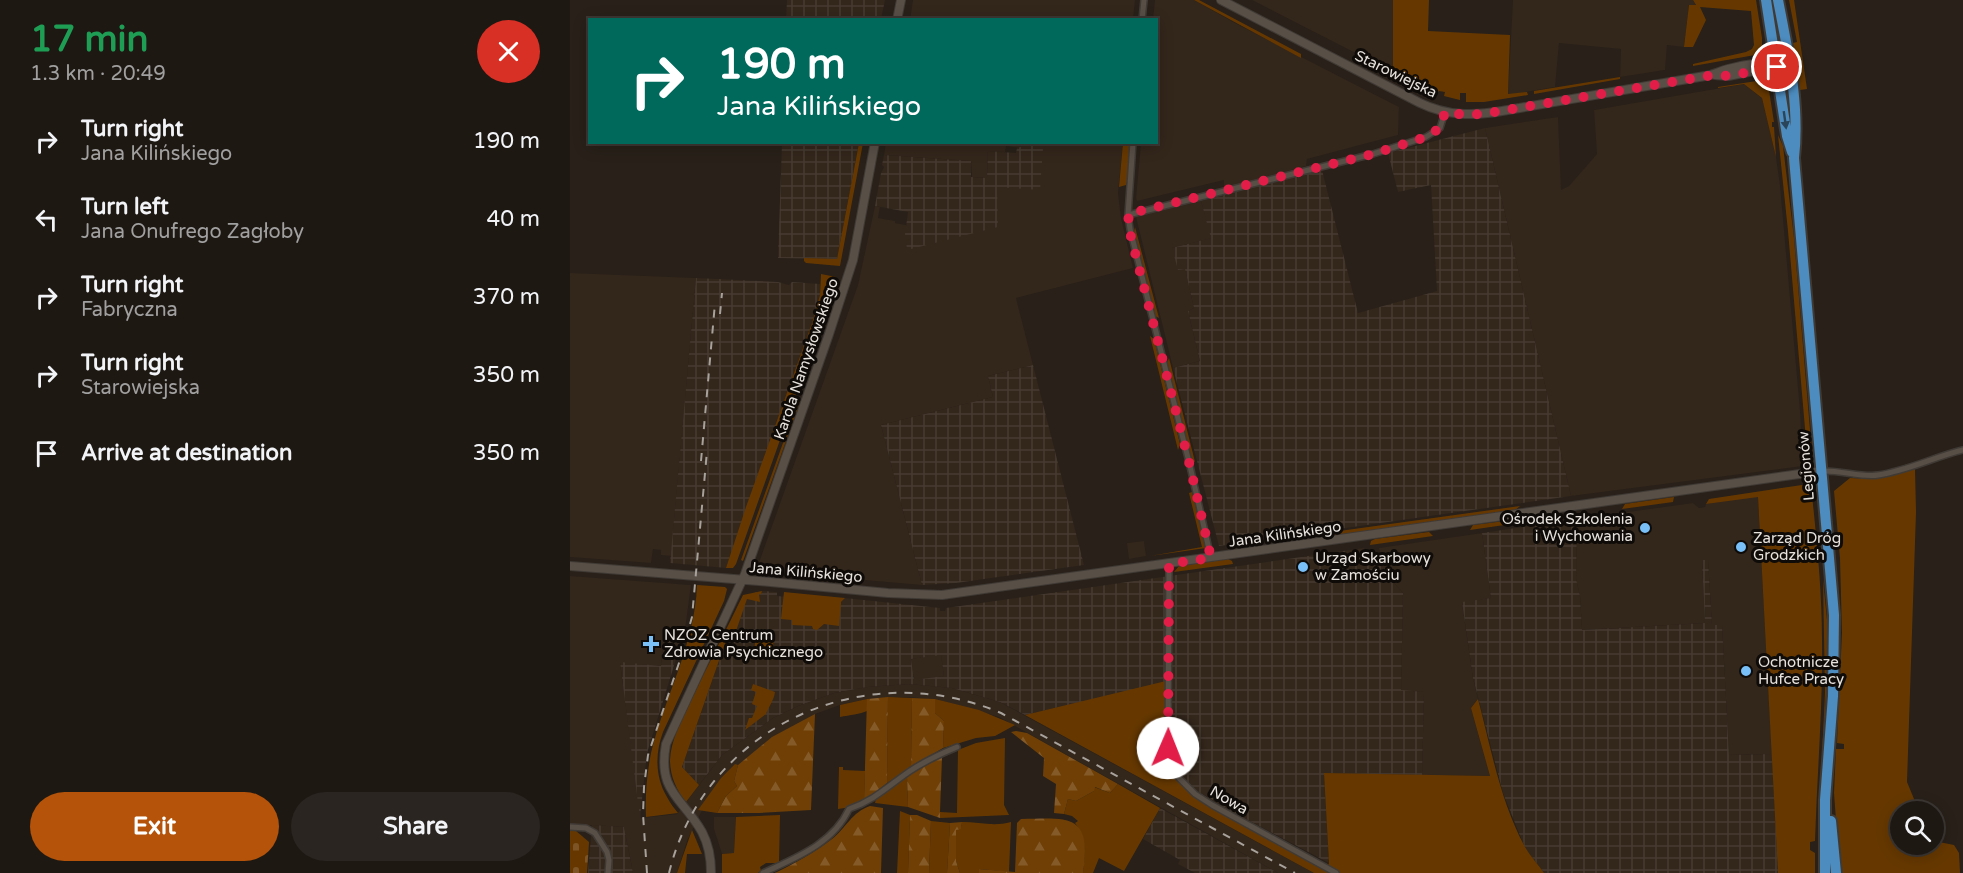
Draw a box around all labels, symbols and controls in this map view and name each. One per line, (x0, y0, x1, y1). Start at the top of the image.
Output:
text: 17 min (30, 18, 149, 61)
button: close (477, 20, 540, 83)
text: 190 m (717, 39, 846, 90)
pin (1751, 41, 1802, 92)
icon: right (618, 42, 696, 120)
street label: Starowiejska (1352, 46, 1440, 102)
icon: arrive (1760, 50, 1793, 83)
text: 1.3 km · 20:49 (30, 62, 166, 86)
text: Jana Kilińskiego (717, 90, 921, 123)
one-way arrow (1780, 110, 1789, 129)
text: Turn right (81, 116, 183, 142)
icon: right (30, 125, 63, 158)
text: 190 m (473, 128, 540, 154)
text: Jana Kilińskiego (81, 142, 232, 166)
text: Turn left (81, 194, 169, 220)
icon: left (30, 203, 63, 236)
text: 40 m (486, 206, 540, 232)
text: Jana Onufrego Zagłoby (81, 220, 304, 244)
text: Turn right (81, 272, 183, 298)
street label: Karola Namysłowskiego (770, 276, 842, 442)
icon: right (30, 281, 63, 314)
text: 370 m (473, 284, 540, 310)
text: Fabryczna (81, 298, 178, 322)
text: Turn right (81, 350, 183, 376)
icon: right (30, 359, 63, 392)
text: 350 m (473, 362, 540, 388)
text: Starowiejska (81, 376, 200, 400)
street label: Legionów (1794, 430, 1818, 501)
icon: arrive (30, 437, 63, 470)
text: Arrive at destination (81, 440, 292, 466)
text: 350 m (473, 440, 540, 466)
place label: Ośrodek Szkolenia i Wychowania (1502, 510, 1633, 545)
street label: Jana Kilińskiego (1228, 517, 1342, 551)
marker: Ośrodek Szkolenia i Wychowania (1638, 521, 1652, 535)
place label: Zarząd Dróg Grodzkich (1753, 529, 1841, 564)
marker: Zarząd Dróg Grodzkich (1734, 540, 1748, 554)
place label: Urząd Skarbowy w Zamościu (1315, 549, 1431, 584)
street label: Jana Kilińskiego (749, 558, 863, 586)
marker: Urząd Skarbowy w Zamościu (1296, 560, 1310, 574)
place label: NZOZ Centrum Zdrowia Psychicznego (664, 626, 823, 661)
marker: NZOZ Centrum Zdrowia Psychicznego (642, 635, 660, 653)
place label: Ochotnicze Hufce Pracy (1758, 653, 1844, 688)
marker: Ochotnicze Hufce Pracy (1739, 664, 1753, 678)
position arrow (1136, 716, 1200, 780)
street label: Nowa (1207, 782, 1251, 818)
button: Exit (30, 792, 279, 861)
button: Share (291, 792, 540, 861)
map controls (1890, 801, 1944, 855)
button: search (1890, 801, 1944, 855)

